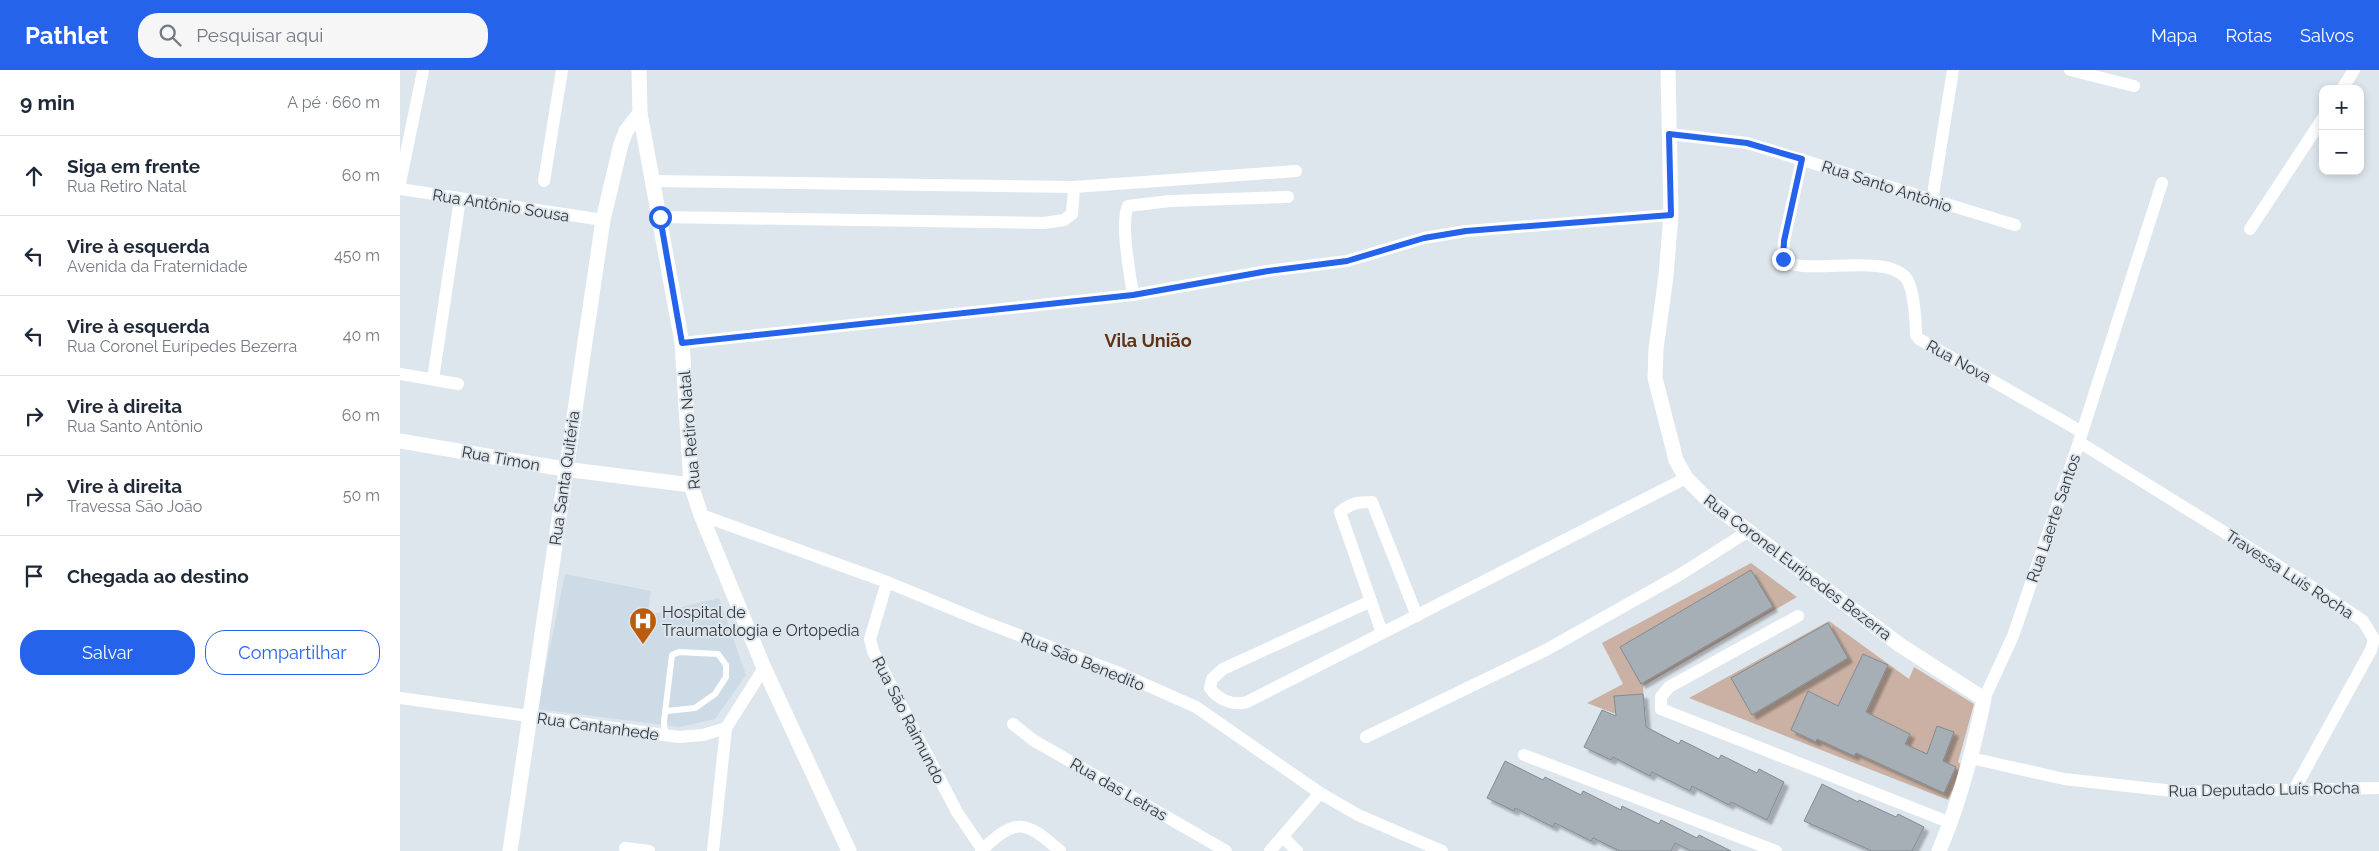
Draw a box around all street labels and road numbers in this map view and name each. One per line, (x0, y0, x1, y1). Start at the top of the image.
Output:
street label: Rua Santo Antônio (1819, 156, 1954, 216)
street label: Rua Antônio Sousa (431, 185, 571, 226)
street label: Rua Nova (1923, 336, 1994, 387)
street label: Rua Retiro Natal (675, 369, 704, 490)
street label: Rua Santa Quitéria (546, 409, 583, 547)
street label: Rua Timon (460, 442, 541, 475)
street label: Rua Laerte Santos (2023, 451, 2084, 585)
street label: Rua Coronel Eurípedes Bezerra (1700, 491, 1895, 644)
street label: Travessa Luís Rocha (2222, 526, 2357, 623)
street label: Rua São Benedito (1018, 628, 1147, 695)
street label: Rua São Raimundo (868, 653, 949, 787)
street label: Rua Cantanhede (536, 709, 660, 744)
street label: Rua das Letras (1067, 754, 1171, 825)
street label: Rua Deputado Luís Rocha (2168, 778, 2360, 801)

